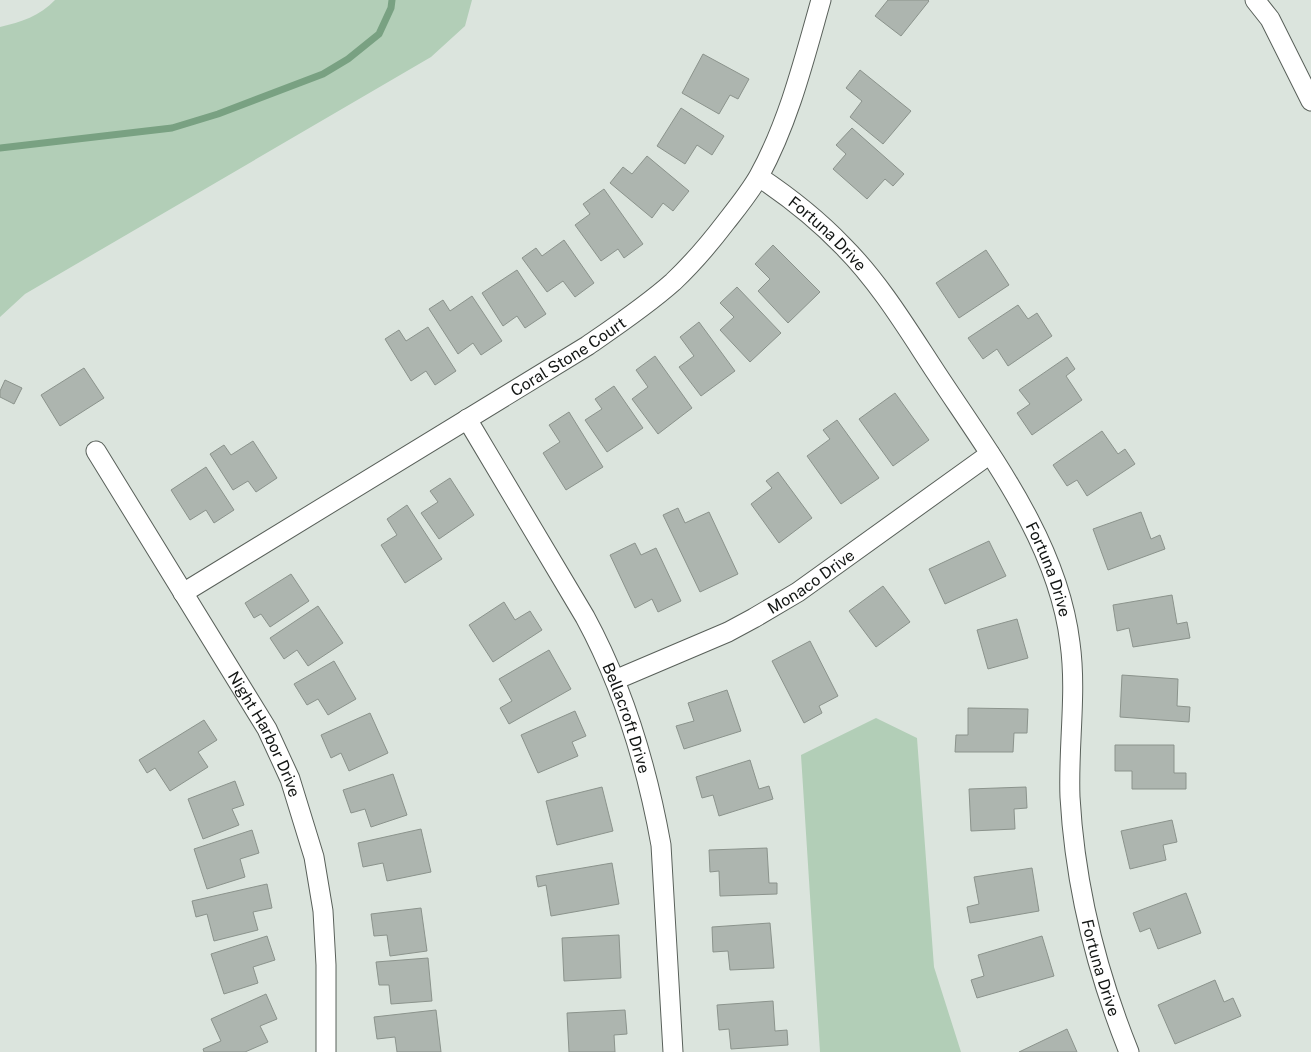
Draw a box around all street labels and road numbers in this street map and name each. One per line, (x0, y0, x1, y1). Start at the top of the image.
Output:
street label: Fortuna Drive (785, 192, 871, 274)
street label: Coral Stone Court (507, 313, 629, 400)
street label: Fortuna Drive (1022, 519, 1075, 619)
street label: Monaco Drive (764, 545, 858, 617)
street label: Bellacroft Drive (599, 660, 654, 775)
street label: Night Harbor Drive (224, 668, 304, 799)
street label: Fortuna Drive (1078, 917, 1124, 1019)

